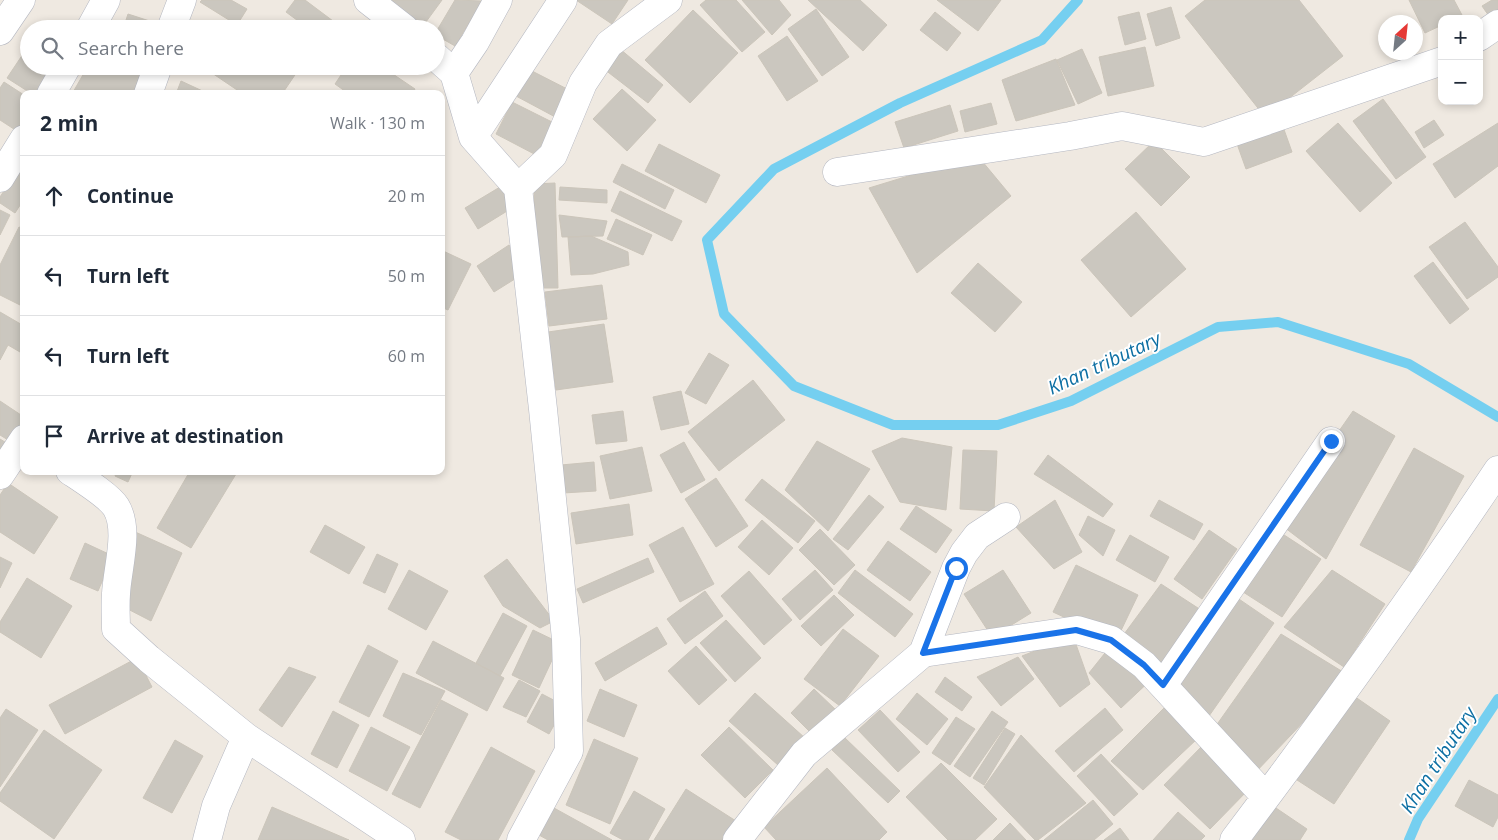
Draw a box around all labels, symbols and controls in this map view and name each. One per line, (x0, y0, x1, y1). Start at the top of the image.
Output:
north arrow (1378, 15, 1423, 60)
map controls (1438, 15, 1483, 105)
button: + (1438, 15, 1483, 60)
search box (20, 20, 445, 75)
icon: search (38, 34, 66, 62)
text: Search here (78, 35, 184, 61)
button: − (1438, 60, 1483, 105)
text: 2 min (40, 109, 98, 137)
text: Walk · 130 m (330, 112, 425, 134)
icon: ahead (40, 182, 68, 210)
text: Continue (87, 183, 174, 209)
text: 20 m (388, 185, 425, 207)
icon: left (40, 262, 68, 290)
text: Turn left (87, 263, 169, 289)
text: 50 m (388, 265, 425, 287)
water label: Khan tributary (1043, 325, 1166, 401)
icon: left (40, 342, 68, 370)
text: Turn left (87, 343, 169, 369)
text: 60 m (388, 345, 425, 367)
icon: arrive (40, 422, 68, 450)
text: Arrive at destination (87, 423, 284, 449)
route end (1320, 430, 1343, 453)
route start (945, 557, 968, 580)
water label: Khan tributary (1394, 701, 1483, 818)

